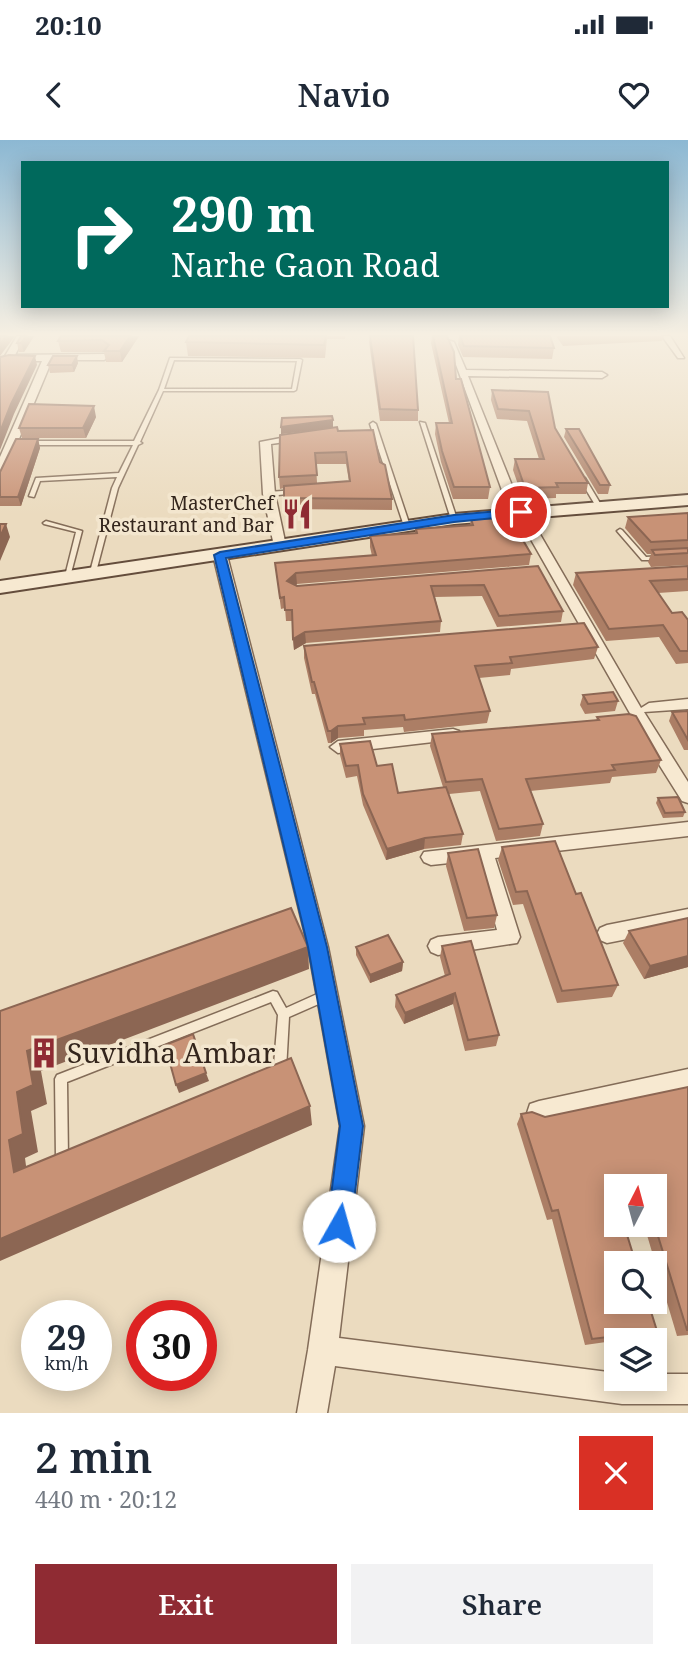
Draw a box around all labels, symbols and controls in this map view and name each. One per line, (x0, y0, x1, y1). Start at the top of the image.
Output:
text: 20:10 (35, 7, 102, 43)
text: Navio (298, 73, 390, 116)
icon: back (35, 76, 73, 114)
icon: heart (615, 76, 653, 114)
text: 290 m (171, 180, 315, 246)
icon: right (56, 189, 147, 280)
text: Narhe Gaon Road (171, 243, 440, 286)
pin (491, 482, 551, 542)
place label: MasterChef Restaurant and Bar (99, 490, 276, 538)
icon: arrive (502, 493, 540, 531)
restaurant icon: MasterChef Restaurant and Bar (280, 497, 314, 531)
place label: Suvidha Ambar (67, 1033, 276, 1071)
building icon: Suvidha Ambar (27, 1036, 61, 1070)
north arrow (604, 1174, 667, 1237)
map controls (604, 1174, 667, 1391)
position arrow (302, 1189, 376, 1263)
button: search (604, 1251, 667, 1314)
speed limit sign: 30 (126, 1300, 217, 1391)
text: 29 (47, 1313, 86, 1360)
button: layers (604, 1328, 667, 1391)
text: km/h (44, 1351, 89, 1375)
text: 2 min (35, 1428, 152, 1485)
button: close (579, 1436, 653, 1510)
text: 440 m · 20:12 (35, 1483, 177, 1515)
button: Exit (35, 1564, 337, 1644)
button: Share (351, 1564, 653, 1644)

